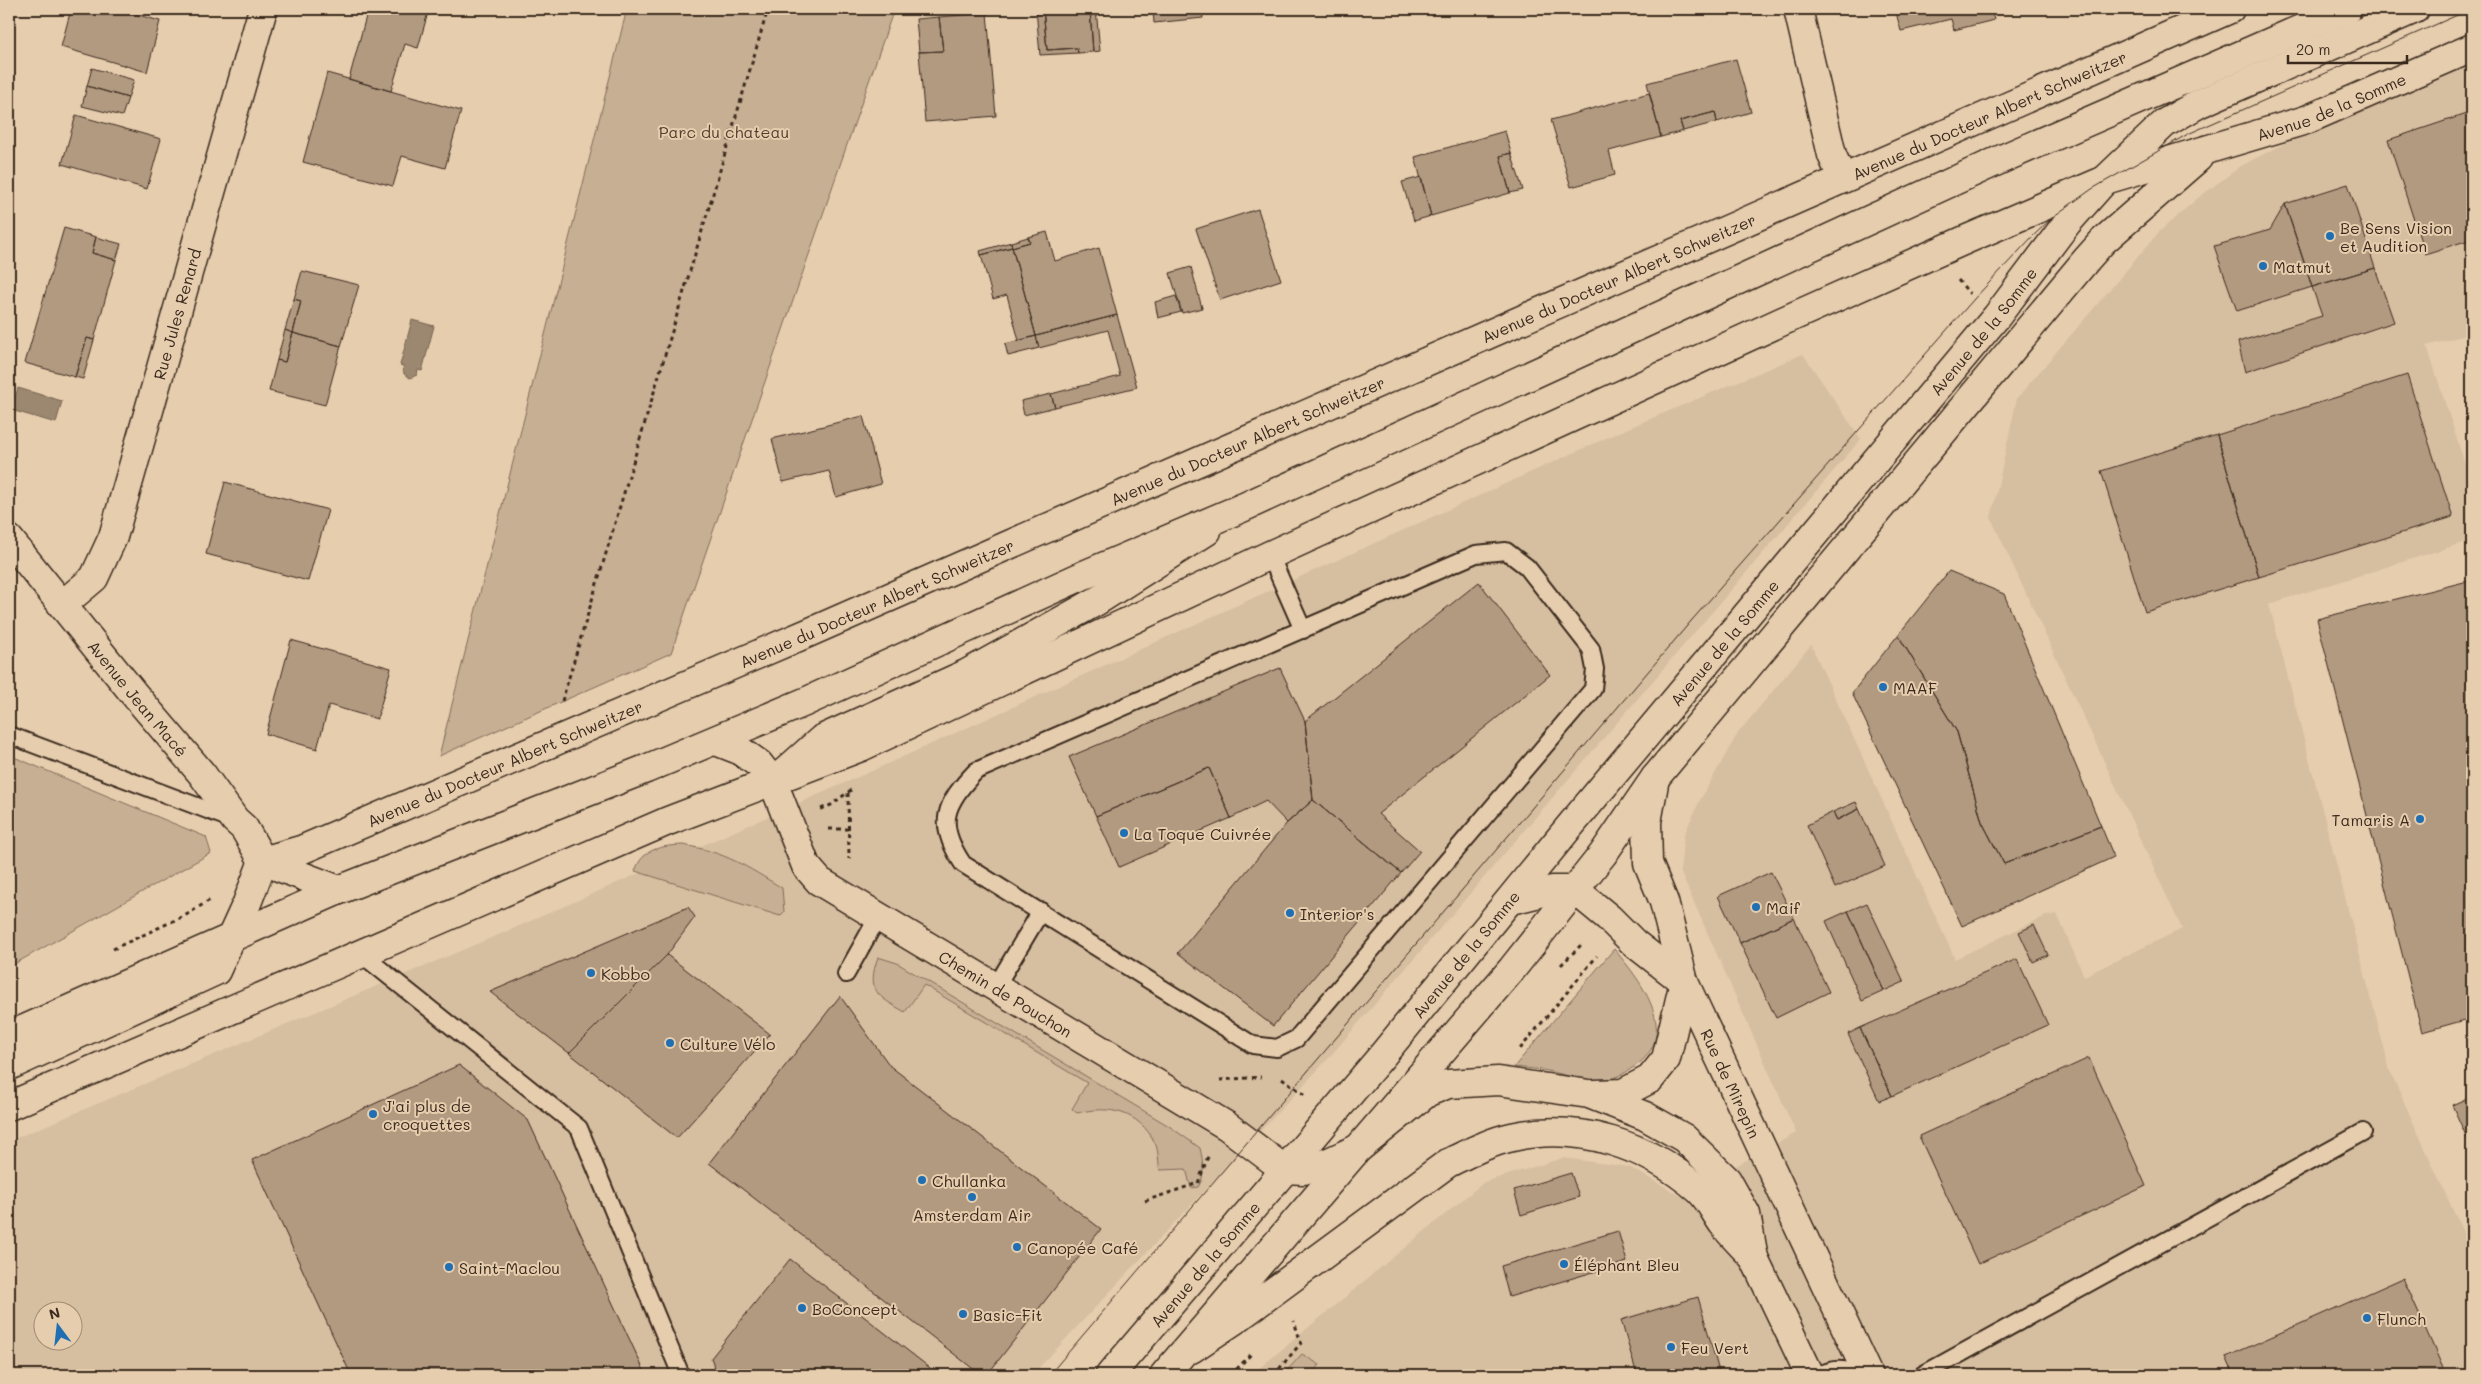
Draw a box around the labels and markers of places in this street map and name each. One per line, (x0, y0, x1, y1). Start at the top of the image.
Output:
place label: Be Sens Vision et Audition (2340, 217, 2452, 256)
marker: Be Sens Vision et Audition (2324, 230, 2336, 242)
place label: Matmut (2273, 256, 2331, 277)
marker: Matmut (2257, 260, 2269, 272)
place label: MAAF (1893, 677, 1937, 698)
marker: MAAF (1877, 681, 1889, 693)
place label: Tamaris A (2332, 809, 2410, 830)
marker: Tamaris A (2414, 813, 2426, 825)
place label: La Toque Cuivrée (1134, 823, 1271, 844)
marker: La Toque Cuivrée (1118, 827, 1130, 839)
place label: Maif (1766, 897, 1801, 918)
marker: Maif (1750, 901, 1762, 913)
place label: Interior's (1300, 903, 1375, 924)
marker: Interior's (1284, 907, 1296, 919)
place label: Kobbo (601, 963, 650, 984)
marker: Kobbo (585, 967, 597, 979)
place label: Culture Vélo (680, 1033, 775, 1054)
marker: Culture Vélo (664, 1037, 676, 1049)
place label: J'ai plus de croquettes (383, 1095, 471, 1134)
marker: J'ai plus de croquettes (367, 1108, 379, 1120)
place label: Chullanka (932, 1170, 1007, 1191)
marker: Chullanka (916, 1174, 928, 1186)
marker: Amsterdam Air (966, 1191, 978, 1203)
place label: Amsterdam Air (913, 1204, 1031, 1225)
place label: Canopée Café (1027, 1237, 1138, 1258)
marker: Canopée Café (1011, 1241, 1023, 1253)
place label: Éléphant Bleu (1574, 1254, 1680, 1275)
place label: Saint-Maclou (459, 1257, 560, 1278)
marker: Éléphant Bleu (1558, 1258, 1570, 1270)
marker: Saint-Maclou (443, 1261, 455, 1273)
place label: BoConcept (812, 1298, 897, 1319)
marker: BoConcept (796, 1302, 808, 1314)
place label: Basic-Fit (973, 1304, 1043, 1325)
marker: Basic-Fit (957, 1308, 969, 1320)
place label: Flunch (2377, 1308, 2426, 1329)
marker: Flunch (2361, 1312, 2373, 1324)
place label: Feu Vert (1681, 1337, 1749, 1358)
marker: Feu Vert (1665, 1341, 1677, 1353)

